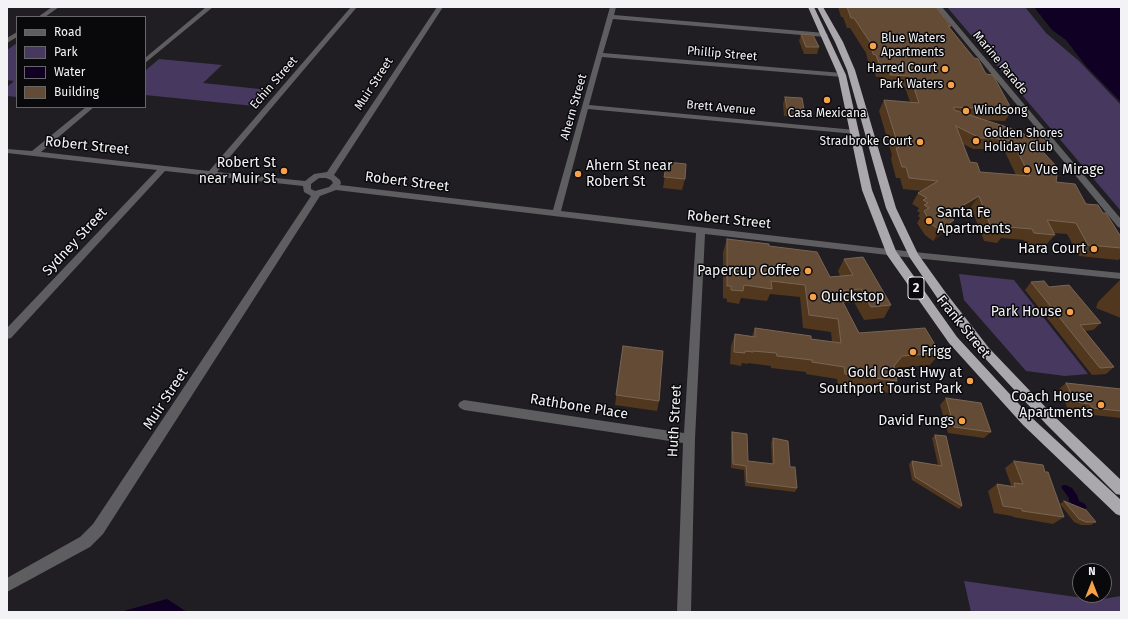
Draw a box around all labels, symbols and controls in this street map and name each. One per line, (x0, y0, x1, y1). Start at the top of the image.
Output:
legend (16, 16, 146, 108)
text: Road (54, 25, 82, 39)
street label: Marine Parade (969, 29, 1031, 97)
place label: Blue Waters Apartments (881, 32, 945, 60)
marker: Blue Waters Apartments (868, 41, 878, 51)
street label: Phillip Street (686, 44, 758, 64)
text: Park (54, 45, 78, 59)
street label: Echin Street (247, 54, 301, 112)
street label: Muir Street (352, 55, 396, 113)
place label: Harred Court (867, 62, 937, 76)
marker: Harred Court (940, 64, 950, 74)
text: Water (54, 65, 85, 79)
street label: Ahern Street (558, 72, 590, 142)
place label: Park Waters (879, 78, 943, 92)
marker: Park Waters (946, 80, 956, 90)
text: Building (54, 85, 99, 99)
marker: Casa Mexicana (822, 95, 832, 105)
street label: Brett Avenue (686, 98, 756, 118)
place label: Windsong (974, 104, 1027, 118)
marker: Windsong (961, 106, 971, 116)
place label: Casa Mexicana (788, 107, 866, 121)
place label: Golden Shores Holiday Club (984, 127, 1063, 155)
street label: Robert Street (44, 133, 130, 159)
place label: Stradbroke Court (820, 135, 912, 149)
marker: Golden Shores Holiday Club (971, 136, 981, 146)
marker: Stradbroke Court (915, 137, 925, 147)
place label: Robert St near Muir St (199, 155, 276, 188)
place label: Ahern St near Robert St (586, 158, 672, 190)
place label: Vue Mirage (1035, 162, 1104, 178)
marker: Vue Mirage (1022, 165, 1032, 175)
marker: Robert St near Muir St (279, 166, 289, 176)
street label: Robert Street (364, 169, 450, 195)
marker: Ahern St near Robert St (573, 169, 583, 179)
street label: Sydney Street (39, 204, 111, 280)
place label: Santa Fe Apartments (937, 205, 1011, 238)
street label: Robert Street (686, 207, 772, 233)
marker: Santa Fe Apartments (924, 216, 934, 226)
place label: Hara Court (1018, 241, 1086, 257)
marker: Hara Court (1089, 244, 1099, 254)
place label: Papercup Coffee (697, 263, 800, 279)
marker: Papercup Coffee (803, 266, 813, 276)
road number: 2 (908, 277, 924, 299)
place label: Quickstop (821, 289, 884, 305)
marker: Quickstop (808, 292, 818, 302)
street label: Frank Street (933, 292, 993, 362)
place label: Park House (991, 304, 1062, 320)
marker: Park House (1065, 307, 1075, 317)
place label: Frigg (921, 344, 951, 360)
marker: Frigg (908, 347, 918, 357)
street label: Muir Street (140, 365, 192, 433)
place label: Gold Coast Hwy at Southport Tourist Park (819, 365, 962, 398)
marker: Gold Coast Hwy at Southport Tourist Park (965, 376, 975, 386)
street label: Huth Street (665, 384, 685, 458)
place label: Coach House Apartments (1011, 389, 1093, 422)
street label: Rathbone Place (529, 391, 629, 423)
marker: Coach House Apartments (1096, 400, 1106, 410)
place label: David Fungs (878, 413, 954, 429)
marker: David Fungs (957, 416, 967, 426)
north arrow (1072, 563, 1112, 603)
text: N (1088, 565, 1096, 578)

